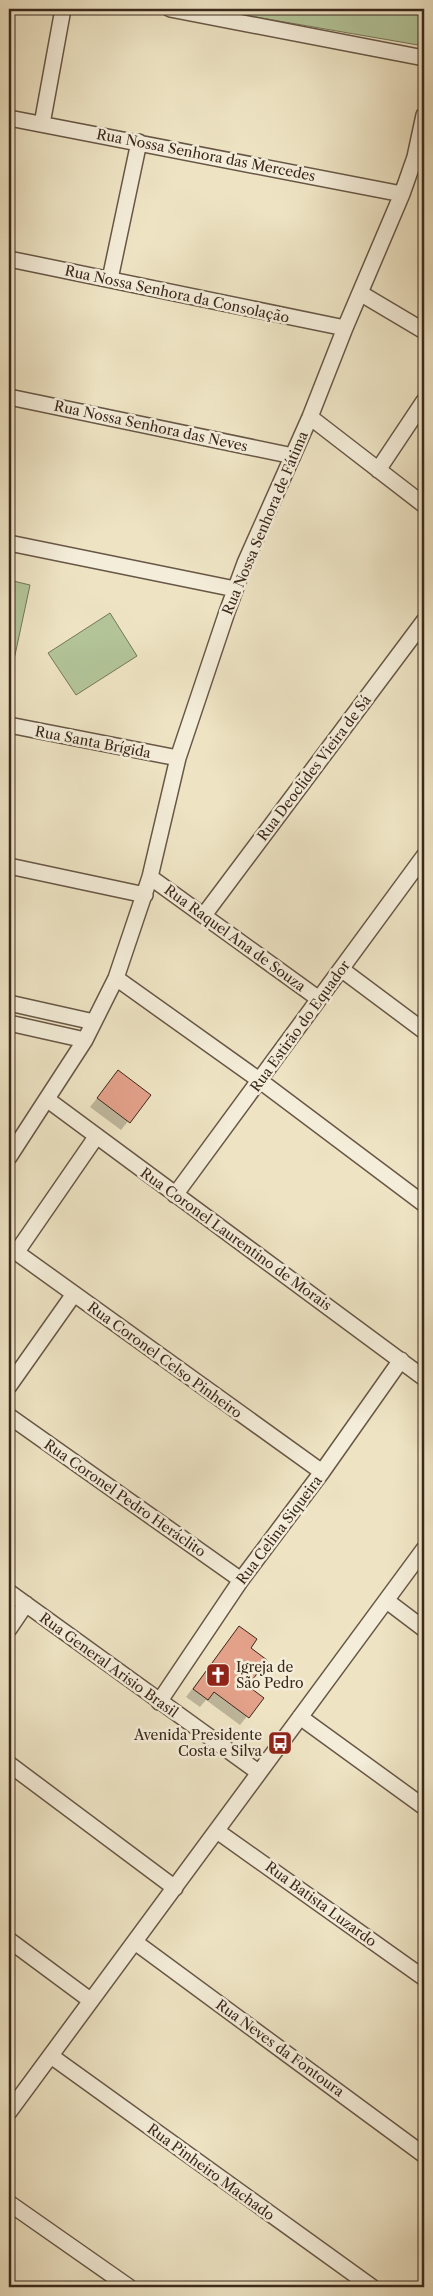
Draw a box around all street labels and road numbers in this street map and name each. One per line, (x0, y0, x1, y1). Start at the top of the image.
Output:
street label: Rua Nossa Senhora das Mercedes (95, 125, 317, 185)
street label: Rua Nossa Senhora da Consolação (63, 261, 291, 327)
street label: Rua Nossa Senhora das Neves (53, 397, 249, 455)
street label: Rua Nossa Senhora de Fátima (218, 428, 312, 617)
street label: Rua Deoclides Vieira de Sá (253, 691, 375, 845)
street label: Rua Santa Brígida (34, 722, 153, 762)
street label: Rua Raquel Ana de Souza (161, 881, 310, 996)
street label: Rua Estirão do Equador (246, 957, 354, 1095)
street label: Rua Coronel Laurentino de Morais (137, 1164, 335, 1314)
street label: Rua Coronel Celso Pinheiro (84, 1298, 246, 1422)
street label: Rua Coronel Pedro Heráclito (41, 1435, 209, 1561)
street label: Rua Celina Siqueira (232, 1472, 326, 1588)
street label: Rua General Arisio Brasil (36, 1609, 182, 1721)
street label: Rua Batista Luzardo (262, 1858, 380, 1950)
street label: Rua Neves da Fontoura (212, 1995, 348, 2101)
street label: Rua Pinheiro Machado (144, 2120, 278, 2224)

